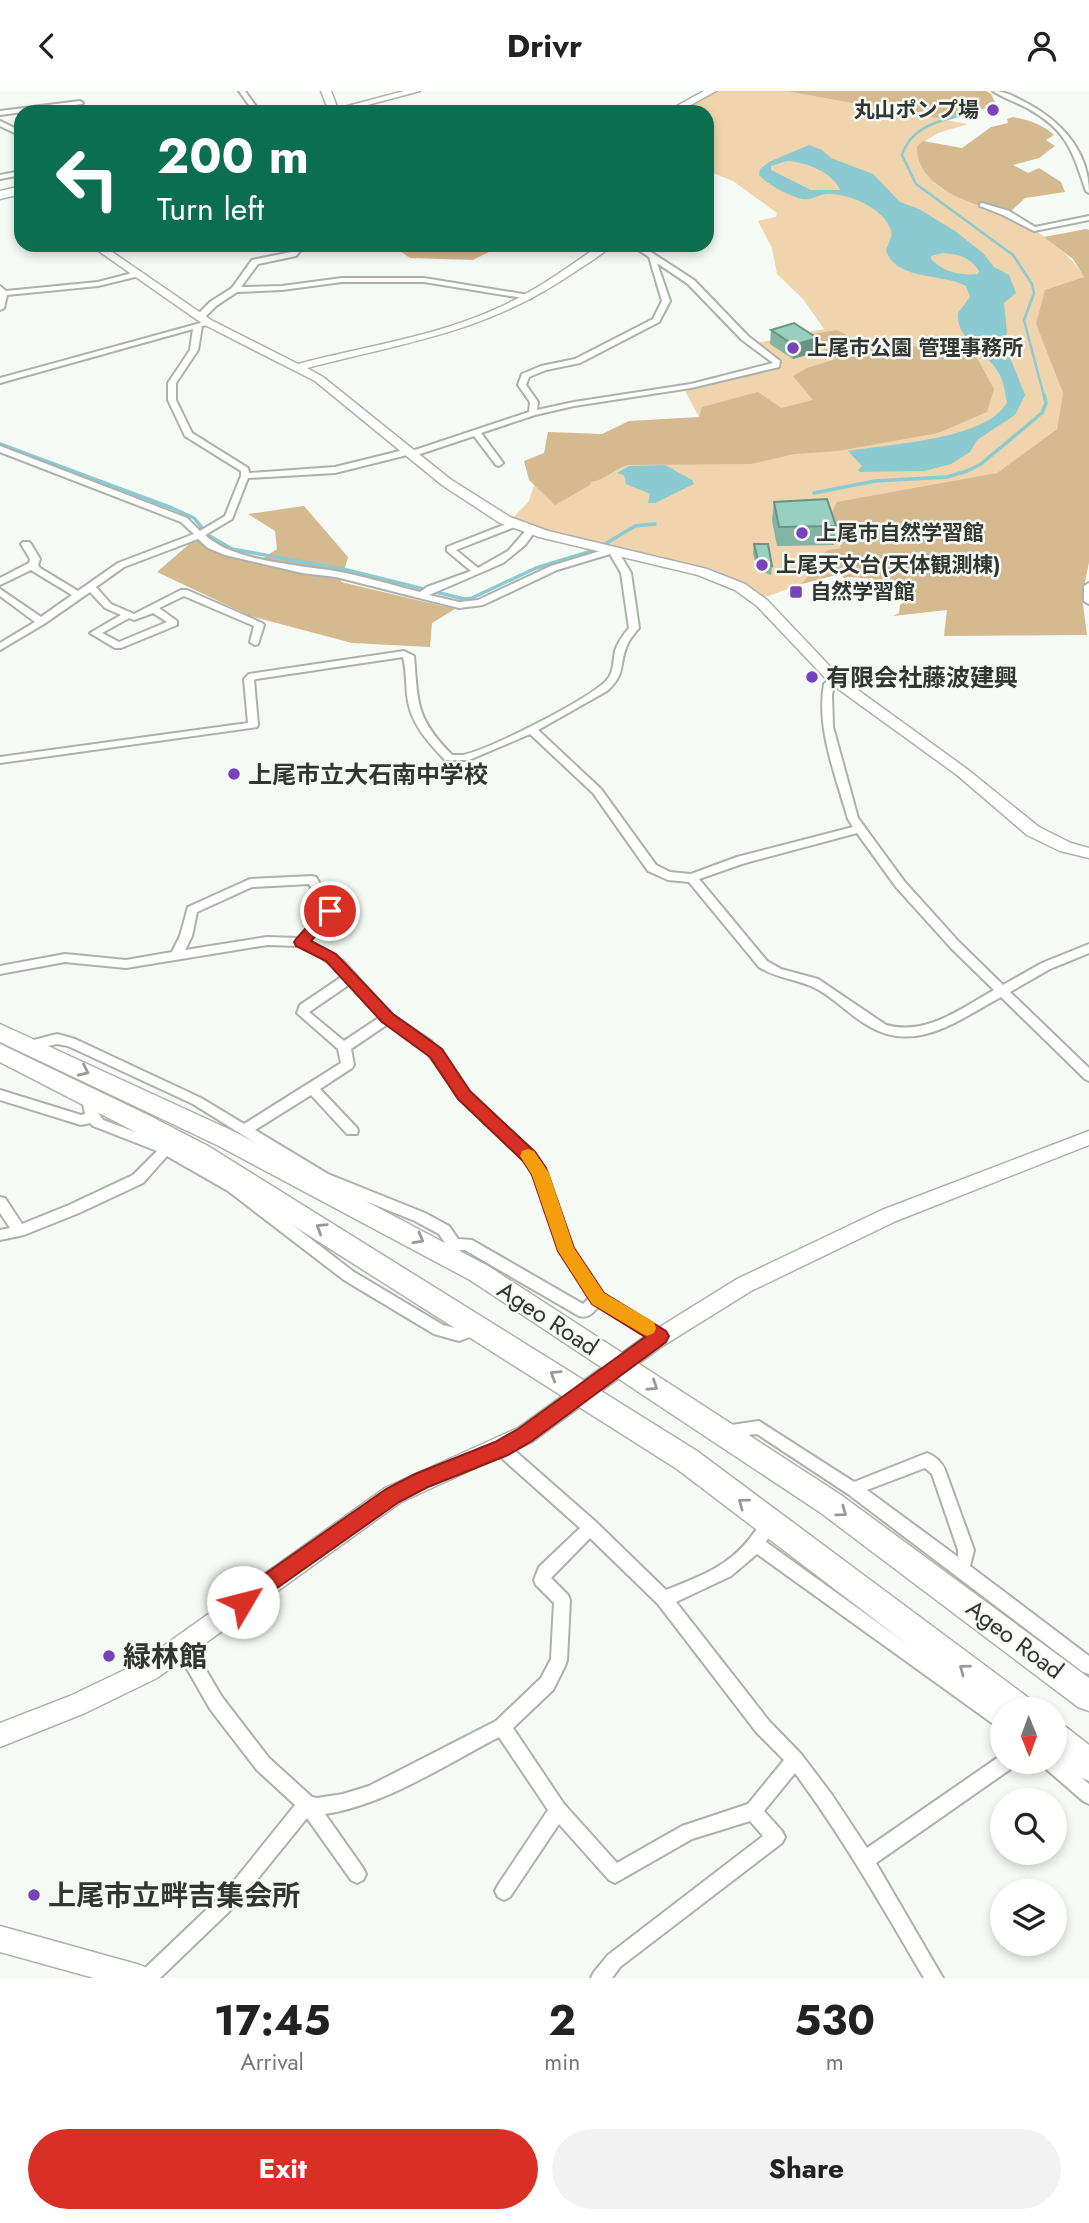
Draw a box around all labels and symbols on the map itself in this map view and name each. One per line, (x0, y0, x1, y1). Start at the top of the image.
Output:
place label: 丸山ポンプ場 (854, 95, 979, 125)
marker: 丸山ポンプ場 (985, 102, 1001, 118)
place label: 上尾市公園 管理事務所 (807, 333, 1023, 363)
marker: 上尾市公園 管理事務所 (785, 340, 801, 356)
place label: 上尾市自然学習館 (816, 518, 984, 548)
marker: 上尾市自然学習館 (794, 525, 810, 541)
place label: 上尾天文台(天体観測棟) (776, 550, 1000, 580)
marker: 上尾天文台(天体観測棟) (754, 557, 770, 573)
place label: 自然学習館 (810, 577, 915, 607)
marker: 自然学習館 (788, 584, 804, 600)
place label: 有限会社藤波建興 (826, 660, 1018, 695)
marker: 有限会社藤波建興 (804, 669, 820, 685)
place label: 上尾市立大石南中学校 (248, 757, 488, 792)
marker: 上尾市立大石南中学校 (226, 766, 242, 782)
pin (300, 881, 360, 941)
one-way arrow (77, 1062, 89, 1076)
one-way arrow (316, 1223, 329, 1236)
one-way arrow (411, 1231, 424, 1245)
street label: Ageo Road (491, 1272, 605, 1364)
one-way arrow (550, 1370, 563, 1383)
one-way arrow (645, 1378, 658, 1391)
one-way arrow (738, 1498, 751, 1511)
one-way arrow (834, 1504, 847, 1516)
position arrow (206, 1565, 280, 1639)
street label: Ageo Road (959, 1591, 1071, 1687)
place label: 緑林館 (123, 1636, 207, 1677)
marker: 緑林館 (101, 1648, 117, 1664)
one-way arrow (959, 1664, 972, 1677)
north arrow (990, 1697, 1068, 1775)
place label: 上尾市立畔吉集会所 (48, 1875, 300, 1916)
marker: 上尾市立畔吉集会所 (26, 1887, 42, 1903)

